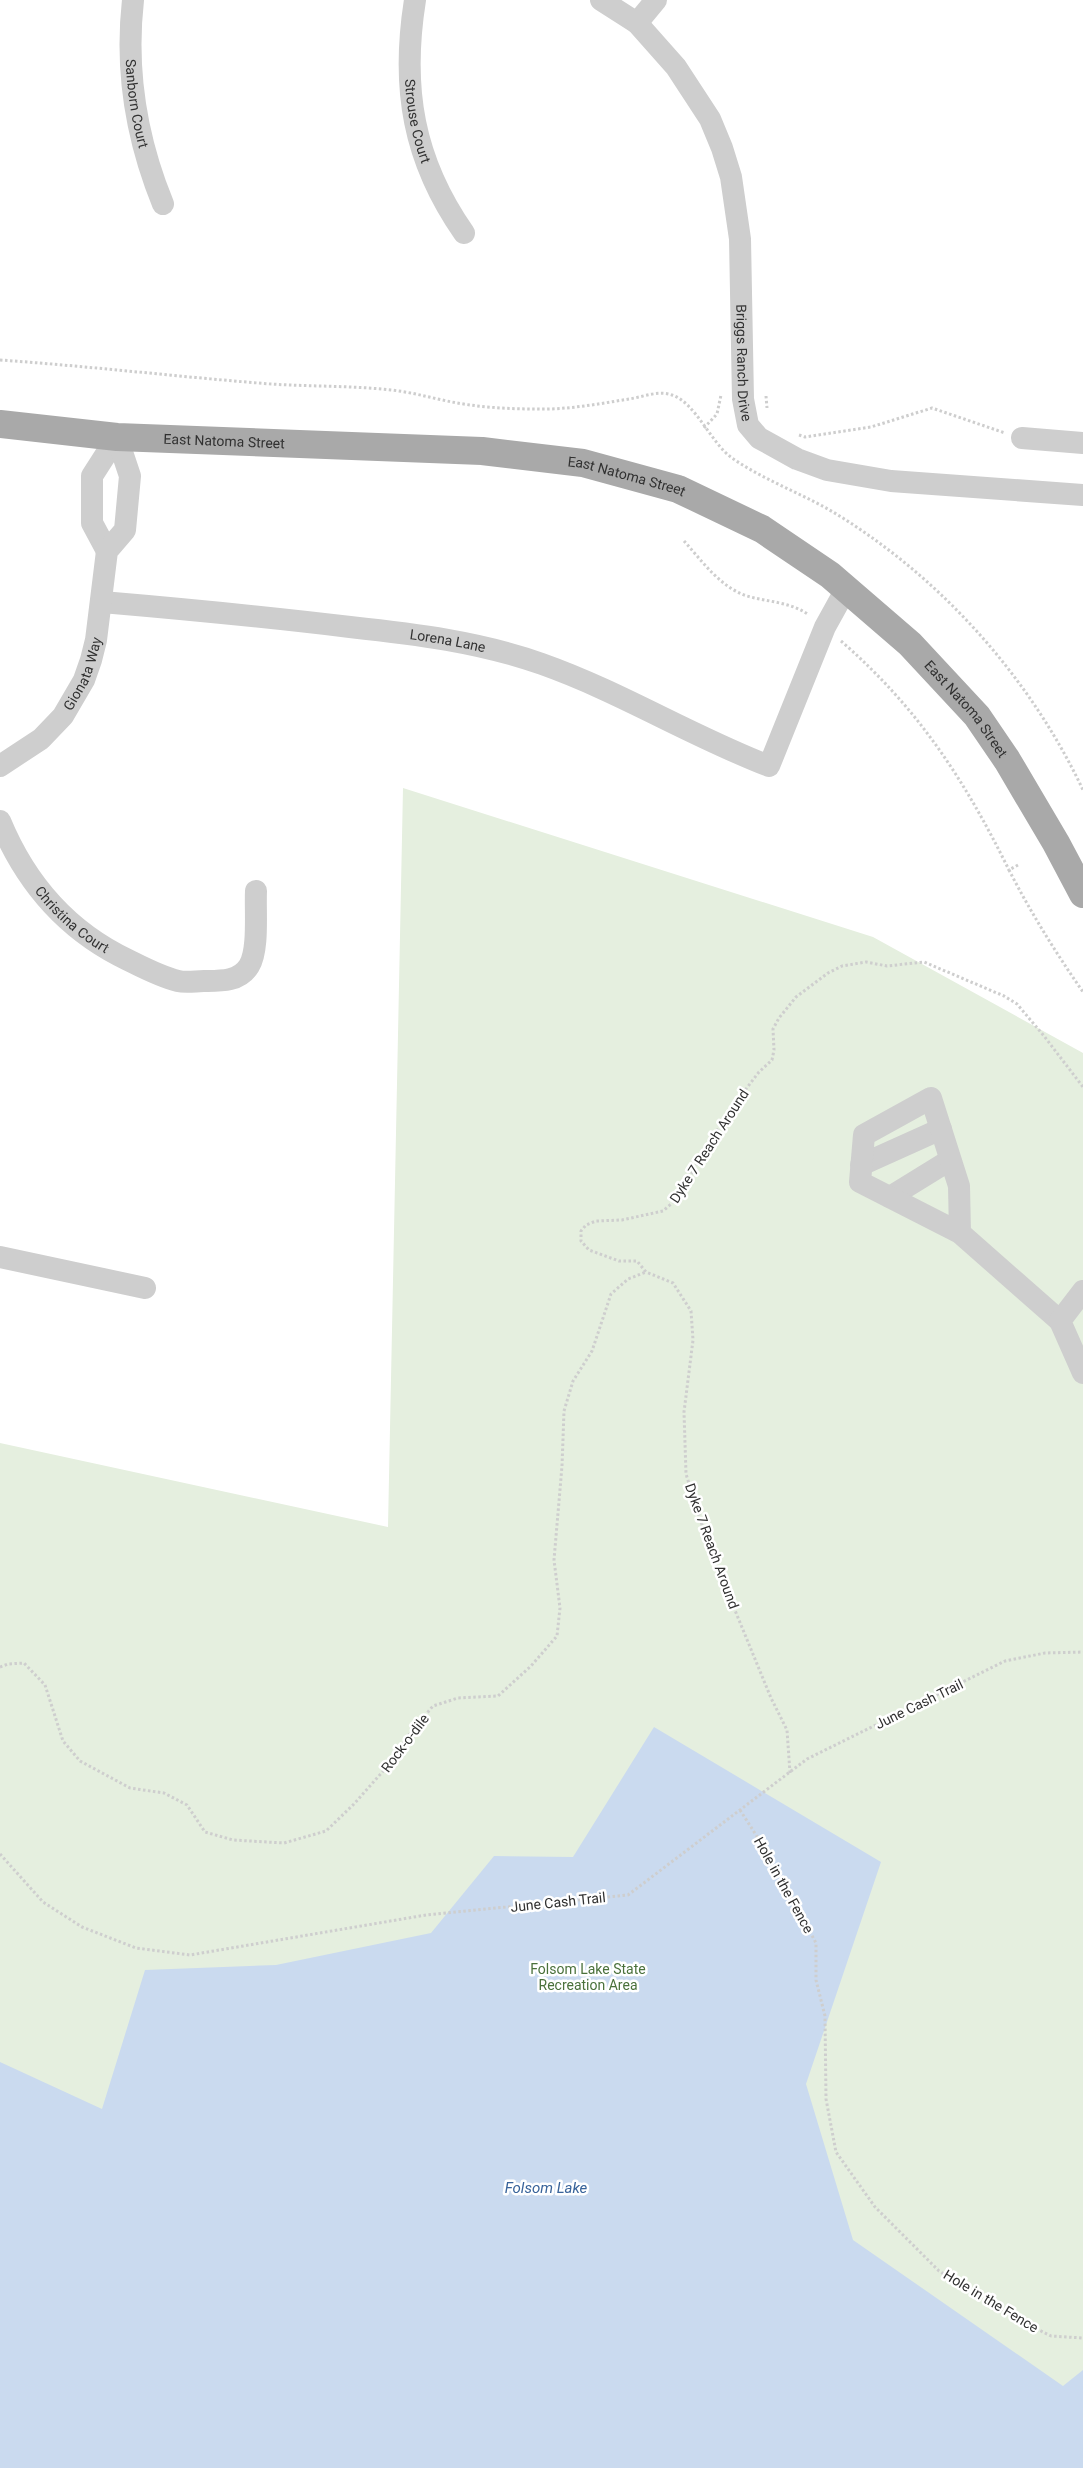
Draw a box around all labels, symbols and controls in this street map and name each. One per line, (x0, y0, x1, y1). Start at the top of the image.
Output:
street label: Sanborn Court (123, 59, 152, 150)
street label: Strouse Court (402, 78, 434, 166)
street label: Briggs Ranch Drive (733, 304, 755, 423)
street label: East Natoma Street (163, 431, 286, 451)
street label: East Natoma Street (567, 453, 689, 500)
street label: Lorena Lane (409, 626, 487, 655)
street label: Gionata Way (60, 635, 105, 713)
street label: East Natoma Street (921, 657, 1011, 761)
street label: Christina Court (32, 883, 112, 956)
street label: Dyke 7 Reach Around (666, 1086, 752, 1206)
street label: Dyke 7 Reach Around (682, 1481, 742, 1611)
street label: June Cash Trail (872, 1676, 966, 1732)
street label: Rock-o-dile (378, 1711, 432, 1775)
street label: Hole in the Fence (751, 1834, 817, 1936)
street label: June Cash Trail (510, 1889, 606, 1915)
park label: Folsom Lake State Recreation Area (530, 1961, 646, 1993)
water label: Folsom Lake (505, 2179, 588, 2197)
street label: Hole in the Fence (941, 2266, 1041, 2336)

